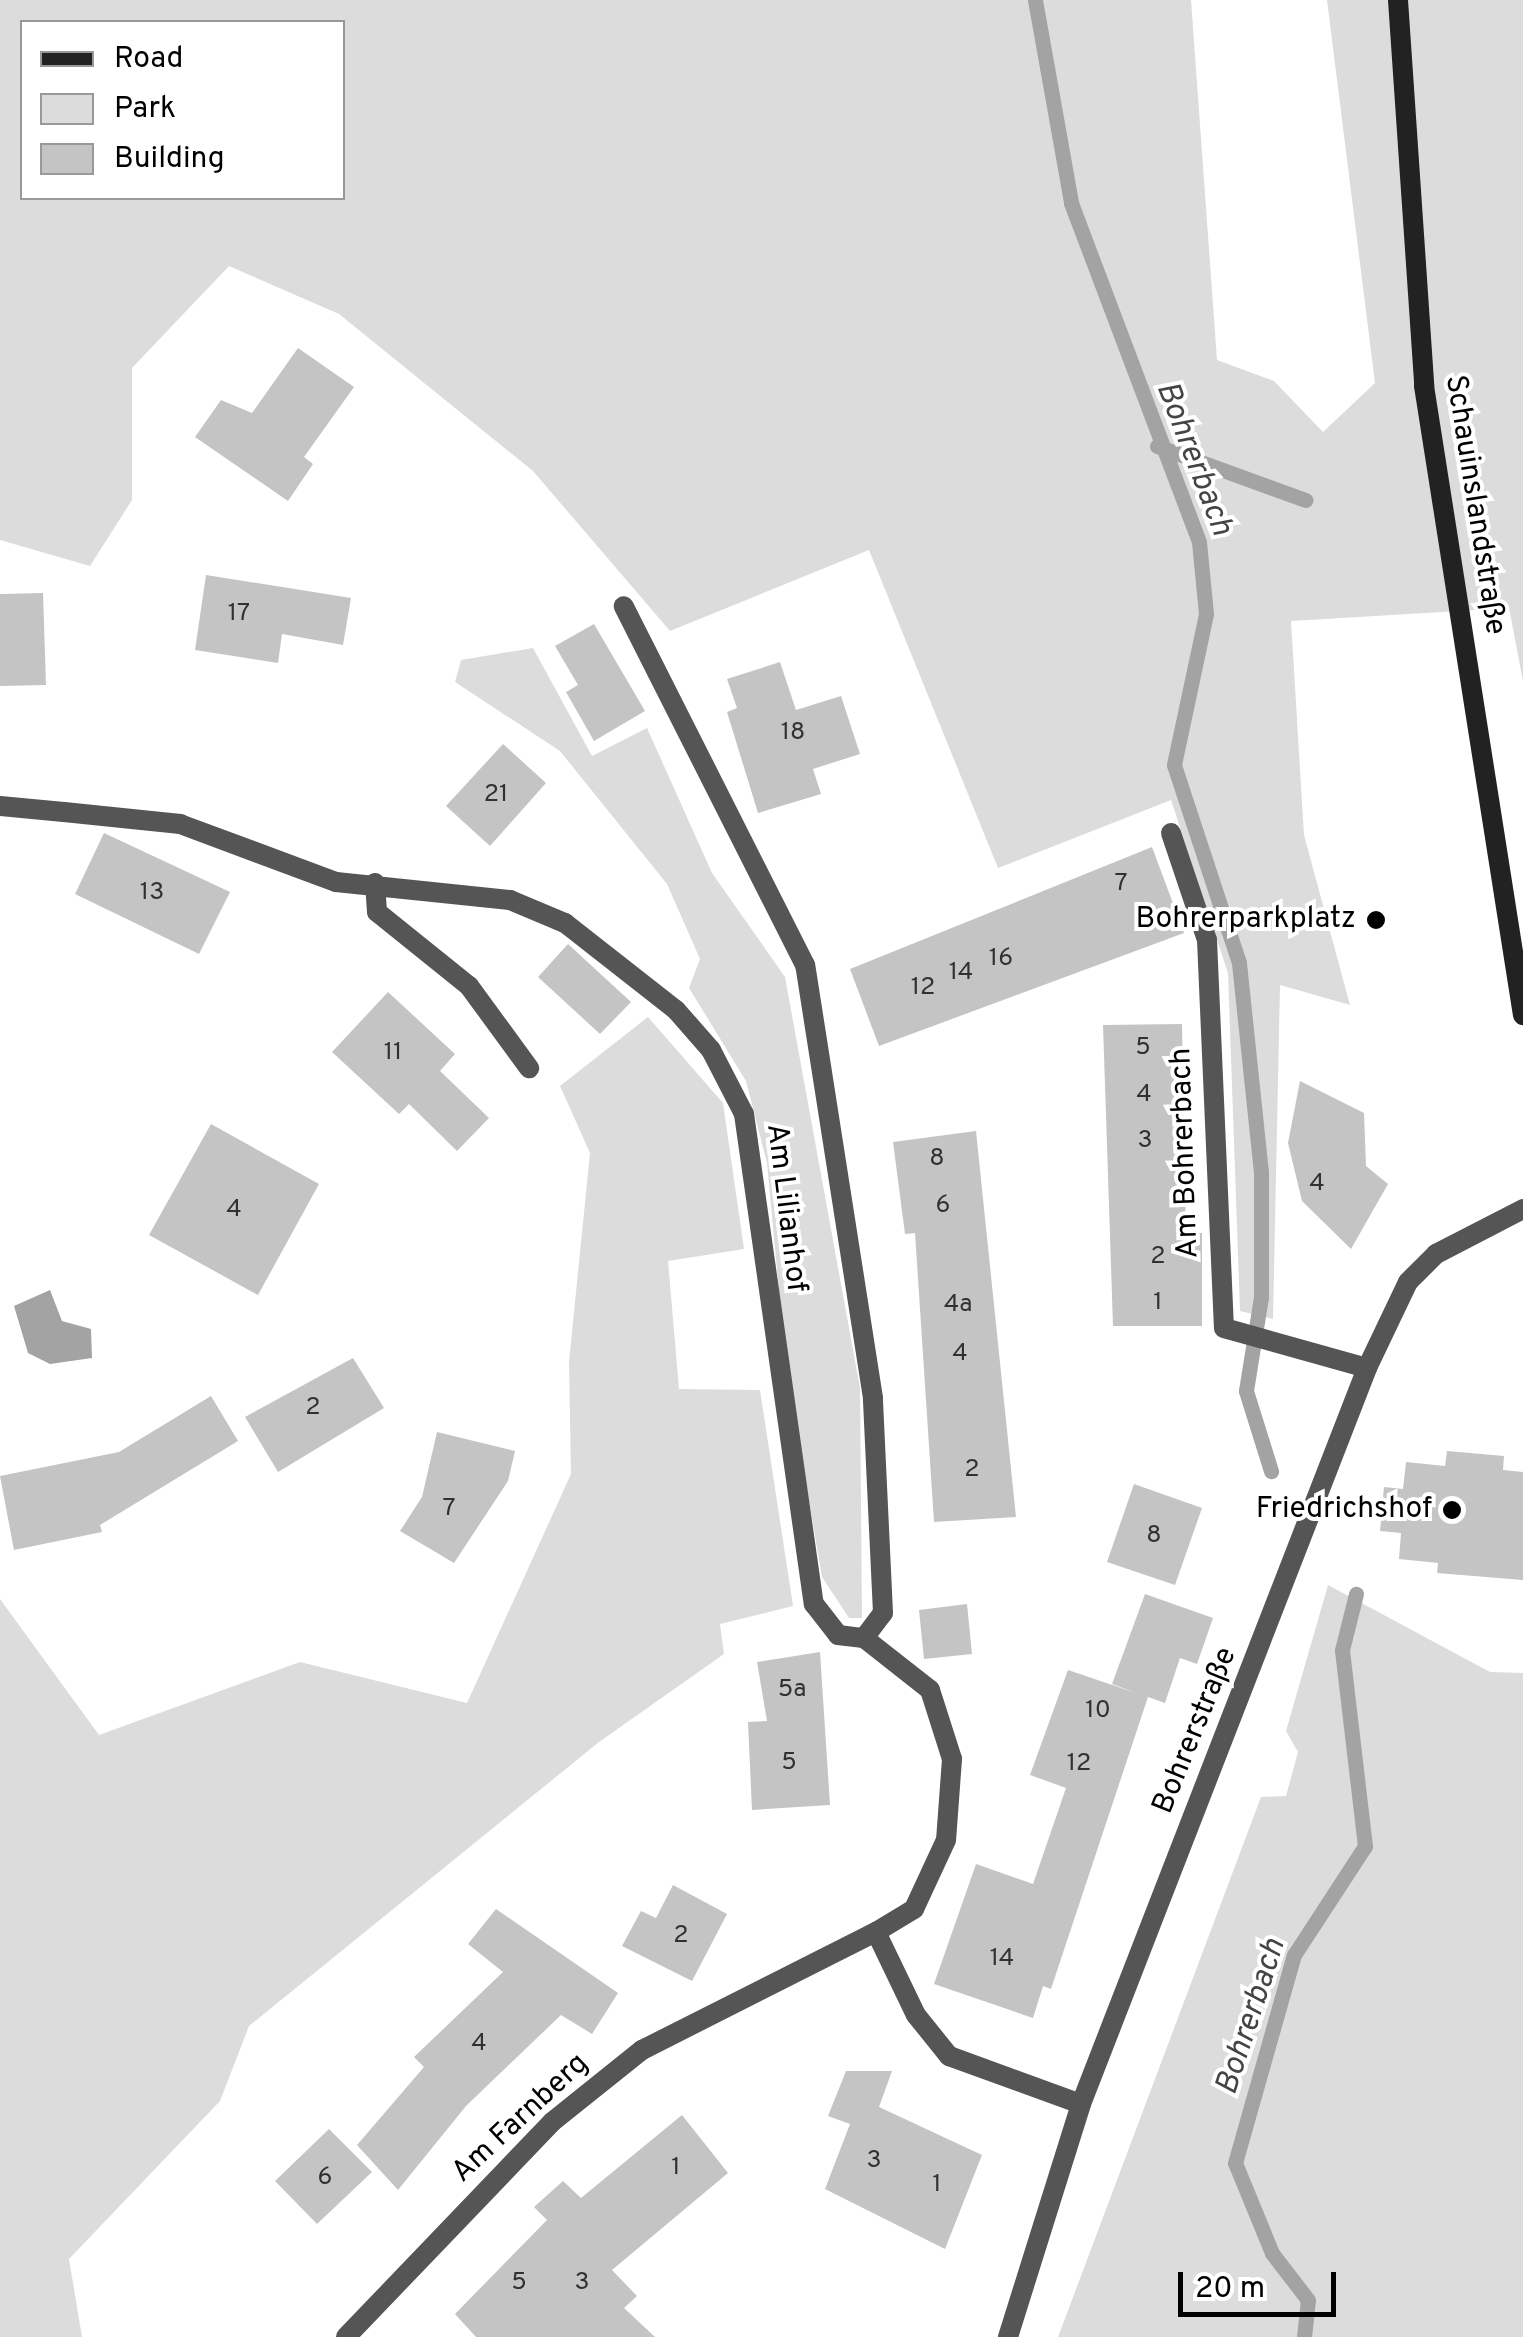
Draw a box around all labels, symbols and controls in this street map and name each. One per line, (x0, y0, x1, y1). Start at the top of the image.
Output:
legend (20, 20, 345, 200)
text: Road (114, 41, 183, 78)
text: Park (114, 91, 176, 128)
text: Building (114, 141, 225, 178)
street label: Schauinslandstraße (1436, 373, 1512, 637)
water label: Bohrerbach (1146, 377, 1240, 541)
house number: 17 (228, 599, 250, 629)
house number: 18 (781, 718, 805, 748)
house number: 21 (484, 780, 508, 810)
house number: 7 (1114, 869, 1128, 899)
house number: 13 (140, 878, 164, 908)
place label: Bohrerparkplatz (1136, 902, 1356, 938)
marker: Bohrerparkplatz (1365, 909, 1387, 931)
house number: 16 (989, 944, 1013, 974)
house number: 14 (949, 958, 973, 988)
house number: 12 (911, 973, 935, 1003)
house number: 5 (1135, 1033, 1151, 1063)
house number: 11 (384, 1038, 402, 1068)
street label: Am Bohrerbach (1164, 1047, 1208, 1259)
house number: 4 (1136, 1080, 1152, 1110)
street label: Am Lilianhof (757, 1122, 813, 1294)
house number: 3 (1137, 1126, 1153, 1156)
house number: 8 (929, 1144, 945, 1174)
house number: 4 (1309, 1169, 1325, 1199)
house number: 6 (936, 1191, 950, 1221)
house number: 4 (226, 1195, 242, 1225)
house number: 2 (1150, 1242, 1166, 1272)
house number: 1 (1153, 1288, 1163, 1318)
house number: 4a (944, 1290, 972, 1320)
house number: 4 (952, 1339, 968, 1369)
house number: 2 (305, 1393, 321, 1423)
house number: 2 (964, 1455, 980, 1485)
place label: Friedrichshof (1256, 1492, 1432, 1528)
house number: 7 (442, 1494, 456, 1524)
marker: Friedrichshof (1441, 1499, 1463, 1521)
house number: 8 (1146, 1521, 1162, 1551)
street label: Bohrerstraße (1146, 1643, 1246, 1819)
house number: 5a (778, 1675, 806, 1705)
house number: 10 (1085, 1696, 1111, 1726)
house number: 5 (781, 1748, 797, 1778)
house number: 12 (1067, 1749, 1091, 1779)
house number: 2 (673, 1921, 689, 1951)
water label: Bohrerbach (1209, 1934, 1295, 2100)
house number: 14 (990, 1944, 1014, 1974)
house number: 4 (471, 2029, 487, 2059)
street label: Am Farnberg (445, 2047, 597, 2191)
house number: 3 (866, 2146, 882, 2176)
house number: 1 (671, 2153, 681, 2183)
house number: 6 (318, 2163, 332, 2193)
house number: 1 (932, 2170, 942, 2200)
scale bar (1183, 2252, 1340, 2314)
house number: 5 (511, 2268, 527, 2298)
house number: 3 (574, 2268, 590, 2298)
text: 20 m (1195, 2271, 1265, 2308)

